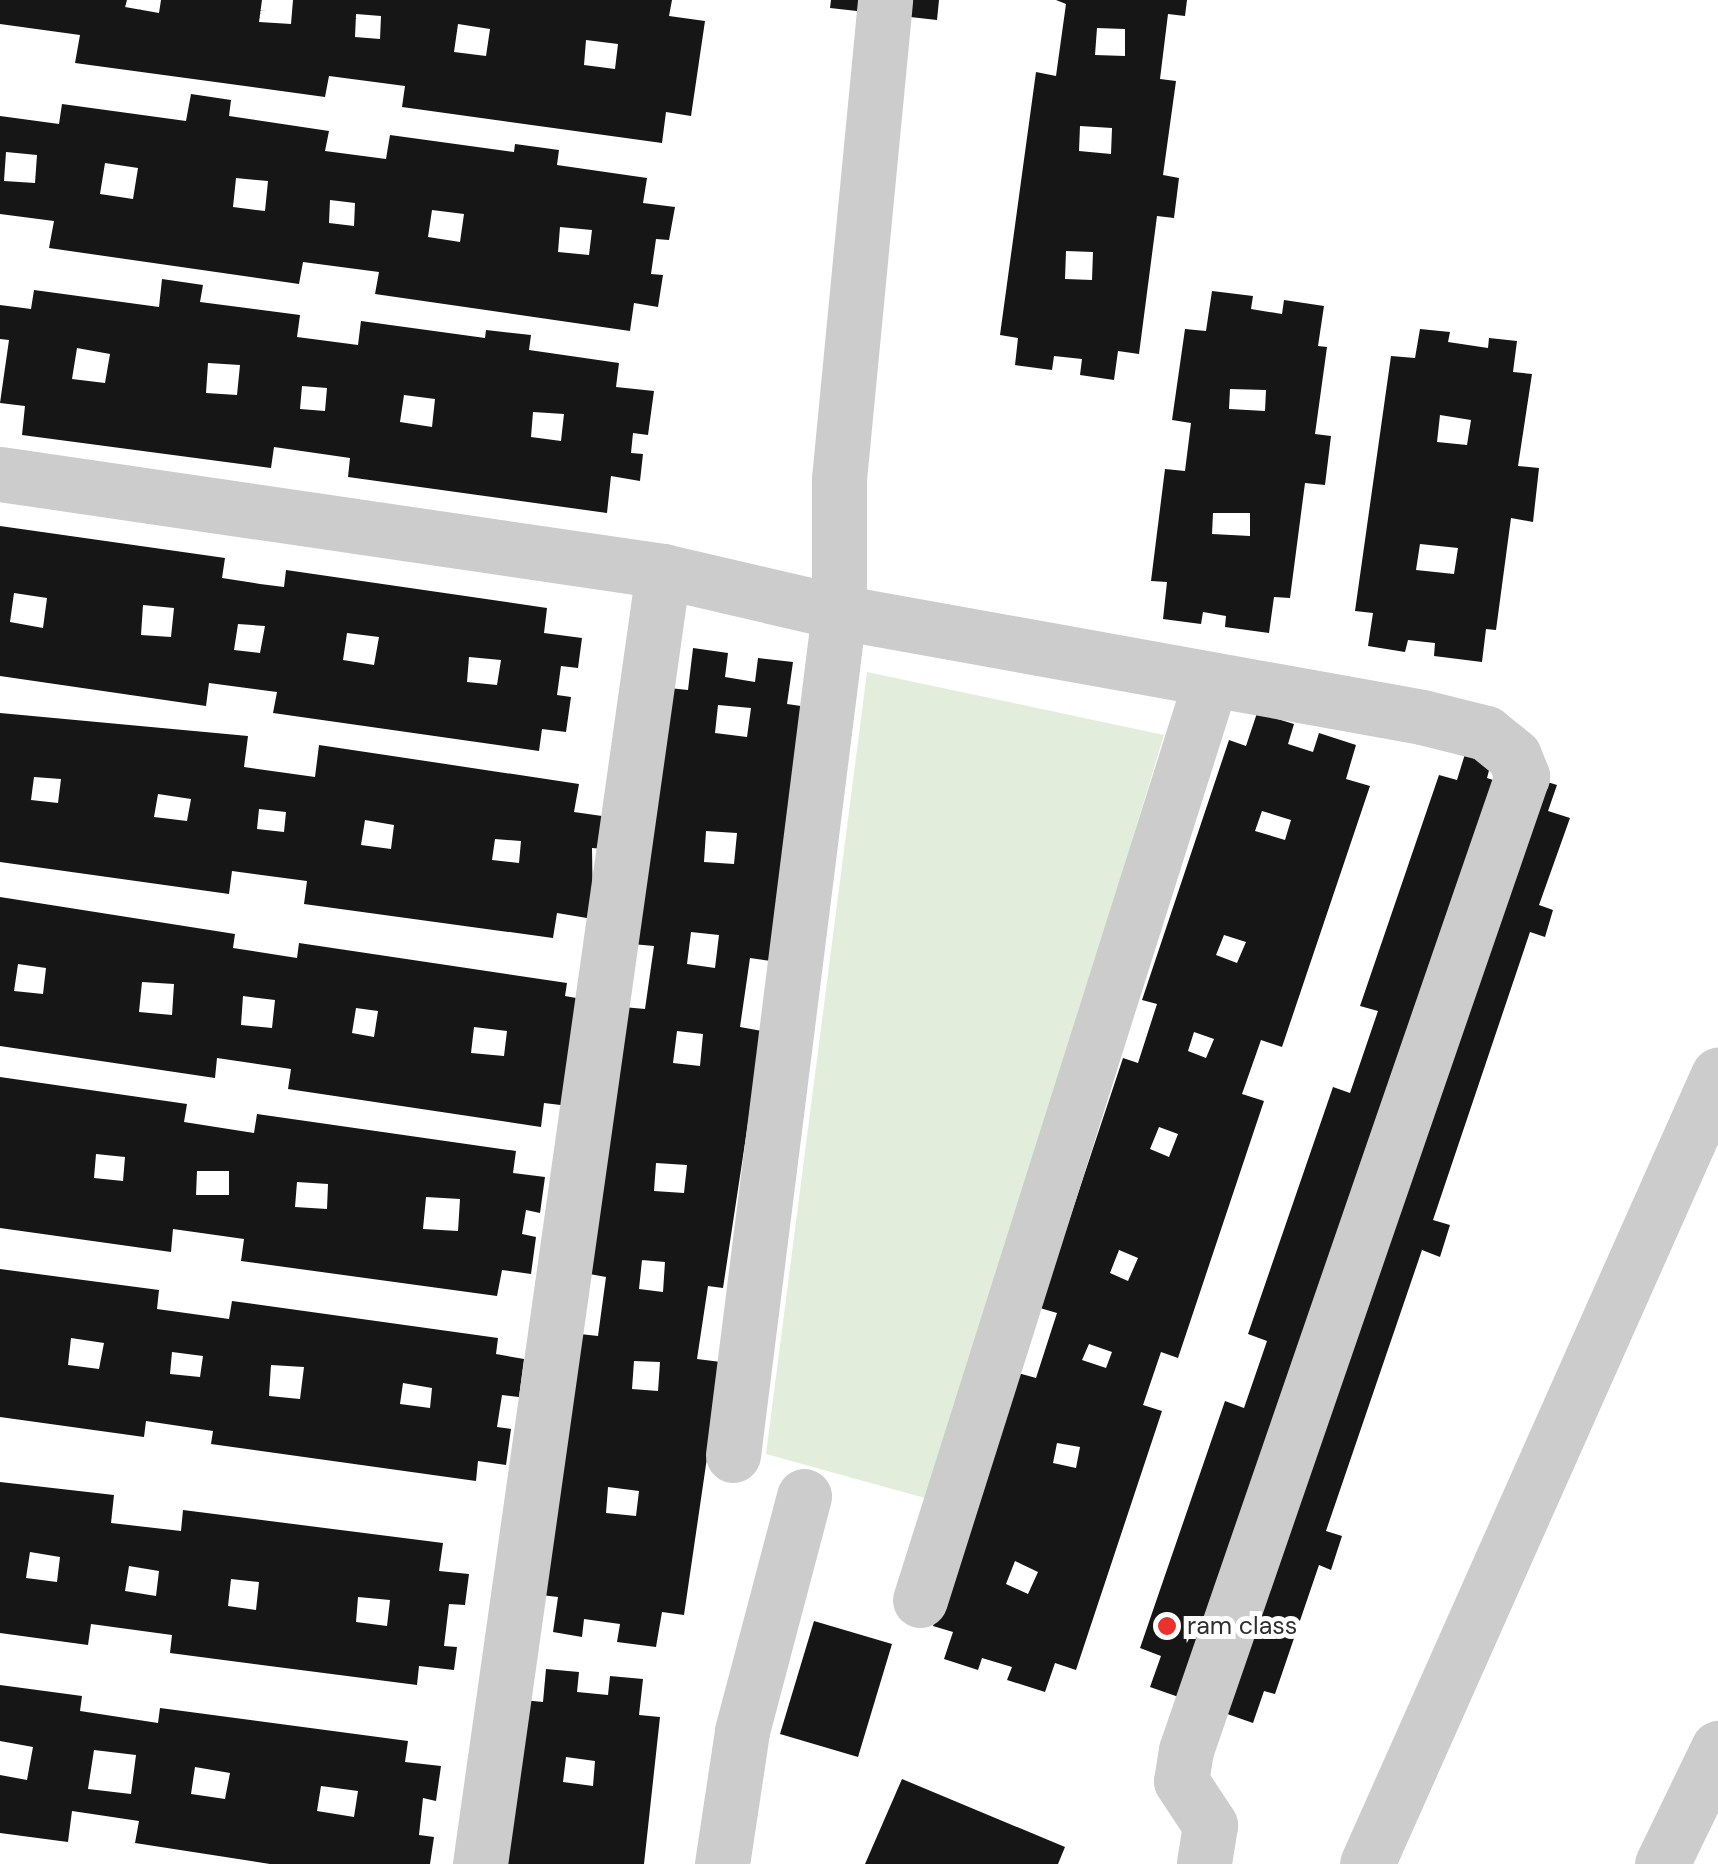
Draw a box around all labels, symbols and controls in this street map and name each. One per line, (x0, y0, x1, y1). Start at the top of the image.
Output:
place label: ram class (1187, 1611, 1297, 1641)
marker: ram class (1156, 1615, 1178, 1637)

